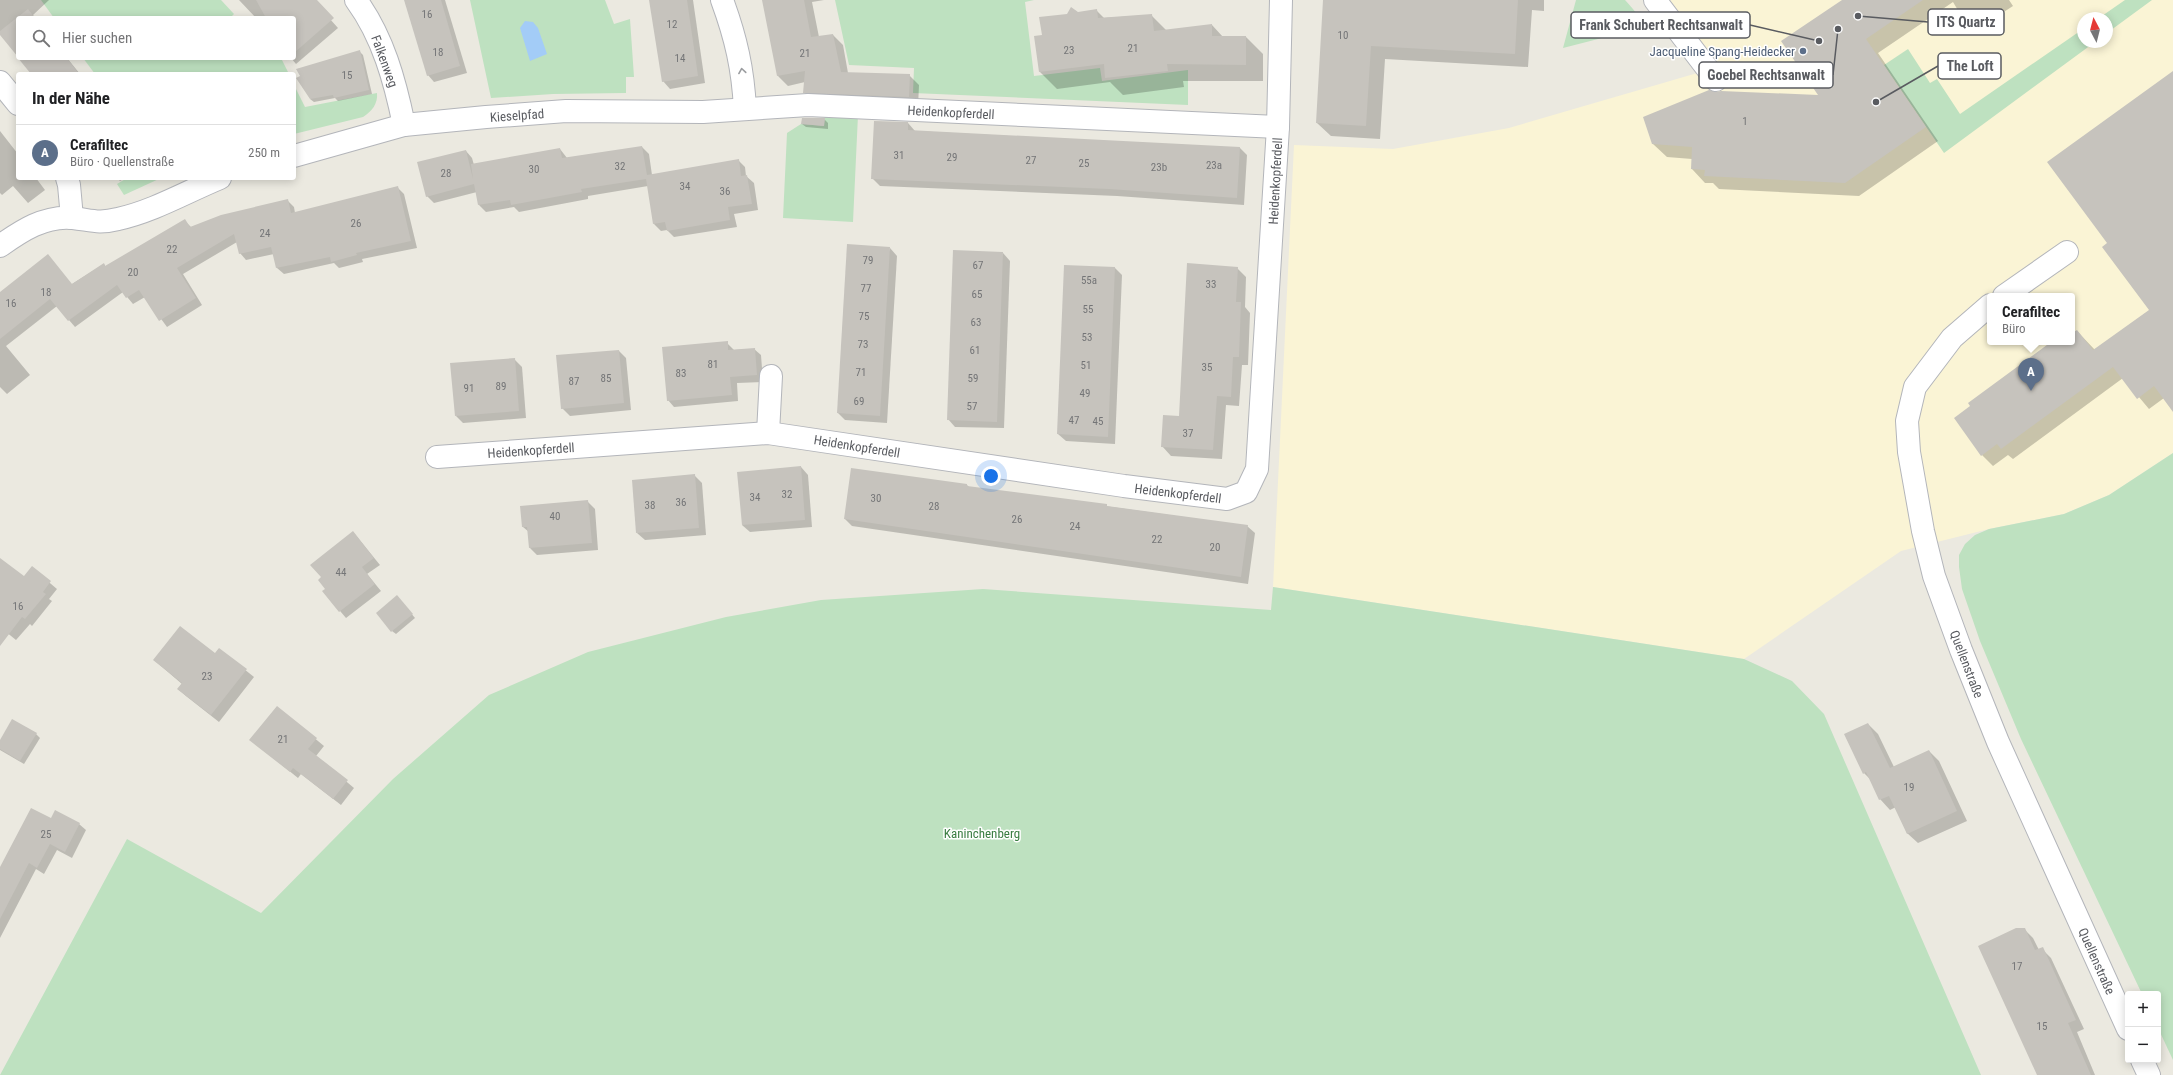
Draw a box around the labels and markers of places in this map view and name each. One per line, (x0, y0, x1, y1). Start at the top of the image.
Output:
callout: ITS Quartz (1928, 9, 2004, 35)
callout: Frank Schubert Rechtsanwalt (1571, 12, 1750, 38)
place label: Jacqueline Spang-Heidecker (1649, 44, 1795, 59)
marker: Jacqueline Spang-Heidecker (1798, 46, 1808, 56)
callout: The Loft (1938, 53, 2001, 79)
callout: Goebel Rechtsanwalt (1699, 62, 1833, 88)
pin: A (2018, 358, 2044, 391)

